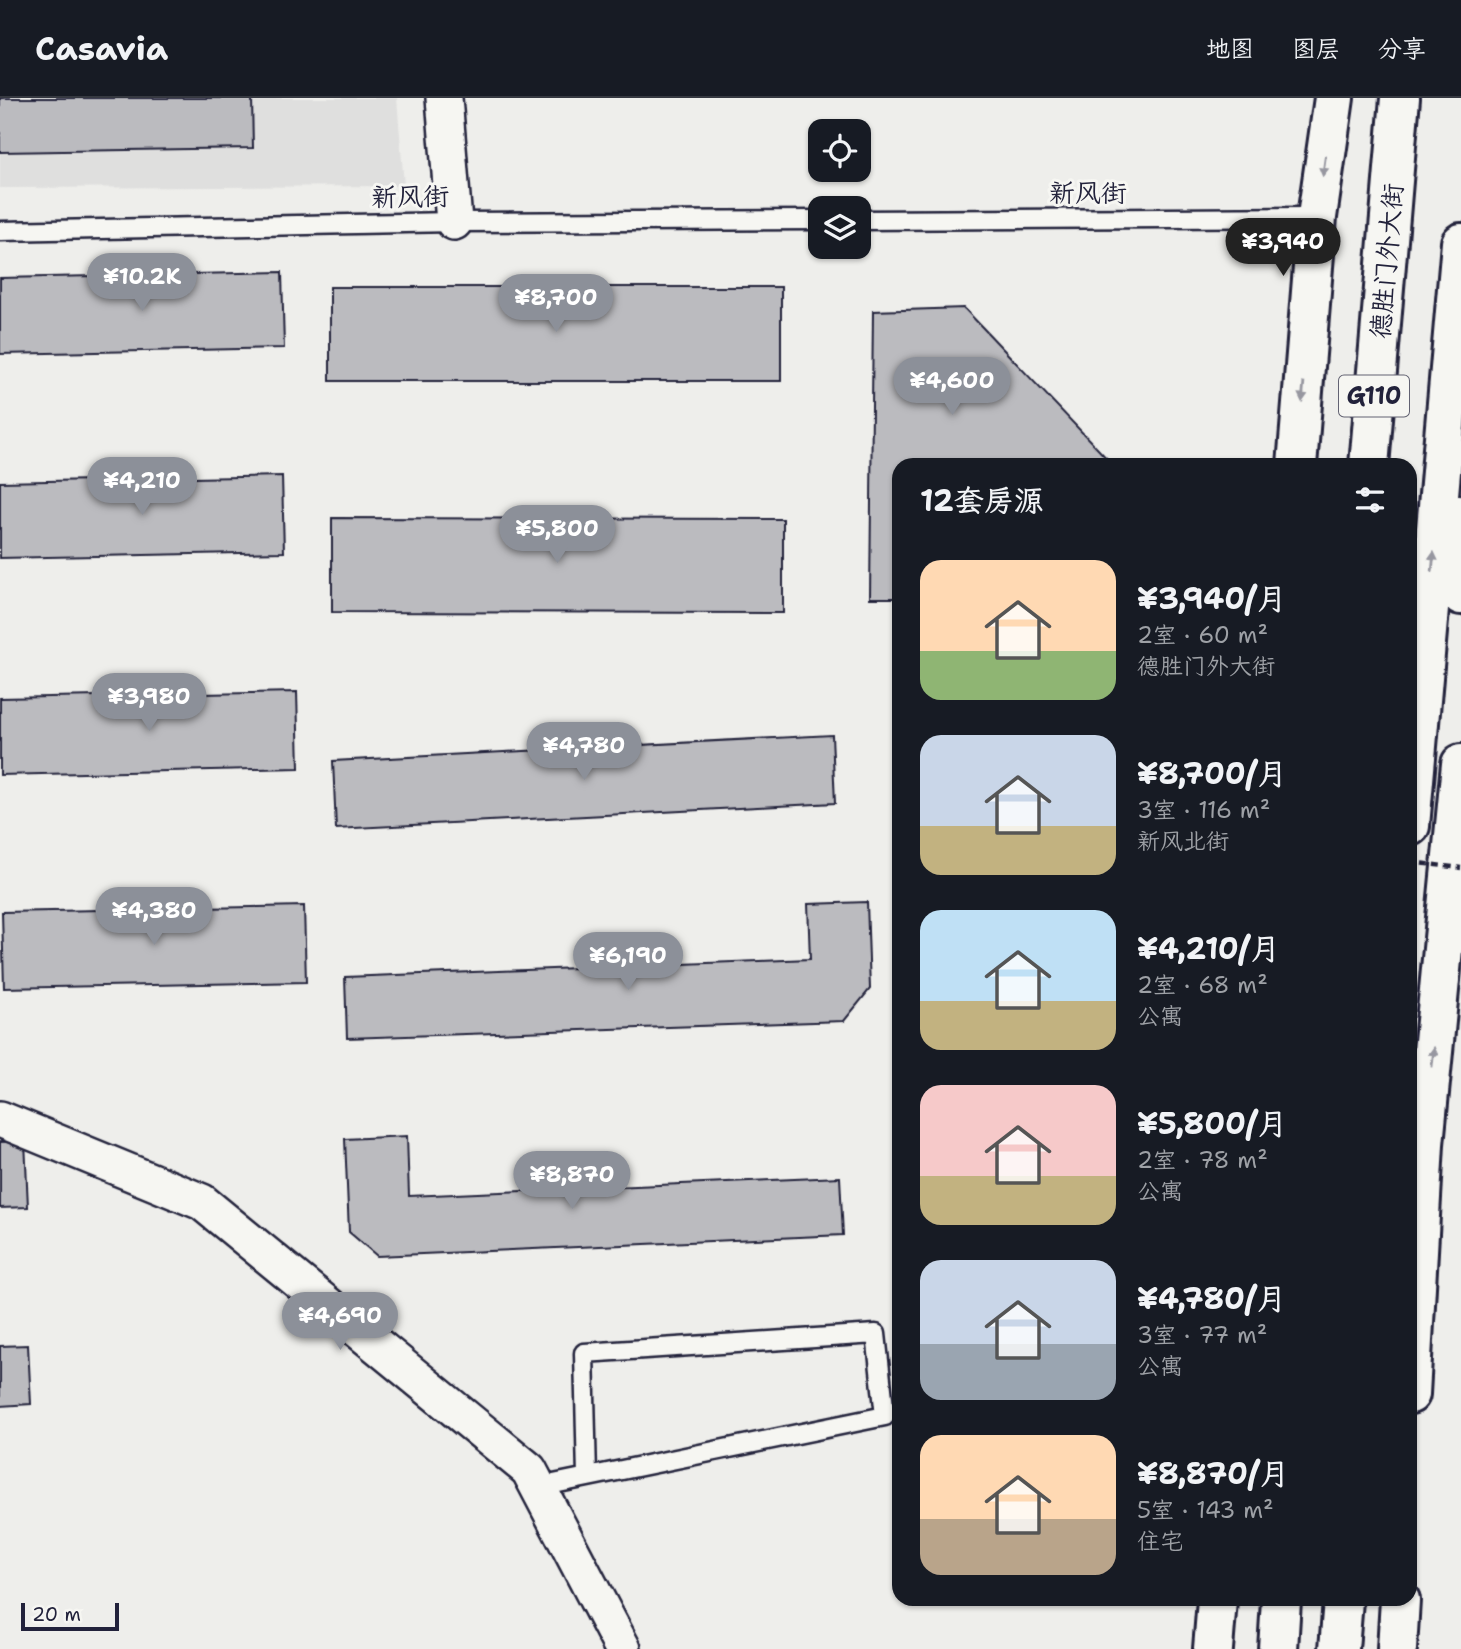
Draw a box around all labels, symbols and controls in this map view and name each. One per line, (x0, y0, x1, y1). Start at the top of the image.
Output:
text: Casavia (35, 26, 168, 71)
text: 地图 (1206, 33, 1254, 65)
text: 图层 (1292, 33, 1340, 65)
text: 分享 (1378, 33, 1426, 65)
map controls (808, 119, 871, 259)
button: locate (808, 119, 871, 182)
one-way arrow (1319, 155, 1330, 177)
street label: 新风街 (1049, 175, 1127, 210)
street label: 新风街 (371, 178, 449, 214)
street label: 德胜门外大街 (1362, 182, 1410, 340)
button: layers (808, 196, 871, 259)
pin: ¥3,940 (1226, 218, 1340, 278)
text: ¥3,940 (1242, 226, 1324, 256)
pin: ¥10.2K (85, 254, 199, 313)
text: ¥10.2K (103, 261, 181, 291)
pin: ¥8,700 (499, 274, 613, 334)
text: ¥8,700 (514, 282, 598, 312)
pin: ¥4,600 (895, 358, 1009, 417)
text: ¥4,600 (909, 365, 995, 395)
road number: G110 (1339, 376, 1409, 416)
one-way arrow (1297, 381, 1308, 403)
pin: ¥4,210 (85, 458, 199, 517)
text: ¥4,210 (103, 465, 181, 495)
text: 12套房源 (920, 480, 1044, 521)
icon: filters (1351, 481, 1389, 519)
pin: ¥5,800 (500, 505, 614, 565)
text: ¥5,800 (515, 513, 599, 543)
one-way arrow (1428, 551, 1439, 573)
text: ¥3,940/月 (1137, 578, 1286, 619)
icon: home (976, 588, 1060, 672)
text: 2室 · 60 m² (1137, 620, 1268, 650)
text: 德胜门外大街 (1137, 651, 1275, 681)
pin: ¥3,980 (92, 674, 206, 733)
text: ¥3,980 (107, 681, 191, 711)
pin: ¥4,780 (527, 722, 641, 782)
text: ¥4,780 (543, 730, 625, 760)
text: ¥8,700/月 (1137, 753, 1287, 794)
icon: home (976, 763, 1060, 847)
text: 3室 · 116 m² (1137, 795, 1270, 825)
text: 新风北街 (1137, 826, 1229, 856)
pin: ¥4,380 (97, 888, 211, 947)
text: ¥4,380 (111, 895, 197, 925)
text: ¥4,210/月 (1137, 928, 1280, 969)
pin: ¥6,190 (571, 932, 685, 992)
icon: home (976, 938, 1060, 1022)
text: ¥6,190 (589, 940, 667, 970)
text: 2室 · 68 m² (1137, 970, 1268, 1000)
text: 公寓 (1137, 1001, 1183, 1031)
one-way arrow (1428, 1045, 1439, 1067)
text: ¥5,800/月 (1137, 1103, 1287, 1144)
icon: home (976, 1113, 1060, 1197)
text: 2室 · 78 m² (1137, 1145, 1268, 1175)
pin: ¥8,870 (515, 1152, 629, 1211)
text: ¥8,870 (529, 1159, 615, 1189)
text: 公寓 (1137, 1176, 1183, 1206)
text: ¥4,780/月 (1137, 1278, 1286, 1319)
icon: home (976, 1288, 1060, 1372)
pin: ¥4,690 (283, 1292, 397, 1352)
text: ¥4,690 (298, 1300, 382, 1330)
text: 3室 · 77 m² (1137, 1320, 1267, 1350)
text: 公寓 (1137, 1351, 1183, 1381)
text: ¥8,870/月 (1137, 1453, 1289, 1494)
icon: home (976, 1463, 1060, 1547)
text: 5室 · 143 m² (1137, 1495, 1274, 1525)
text: 住宅 (1137, 1526, 1183, 1556)
scale bar (21, 1600, 119, 1632)
text: 20 m (32, 1602, 81, 1627)

